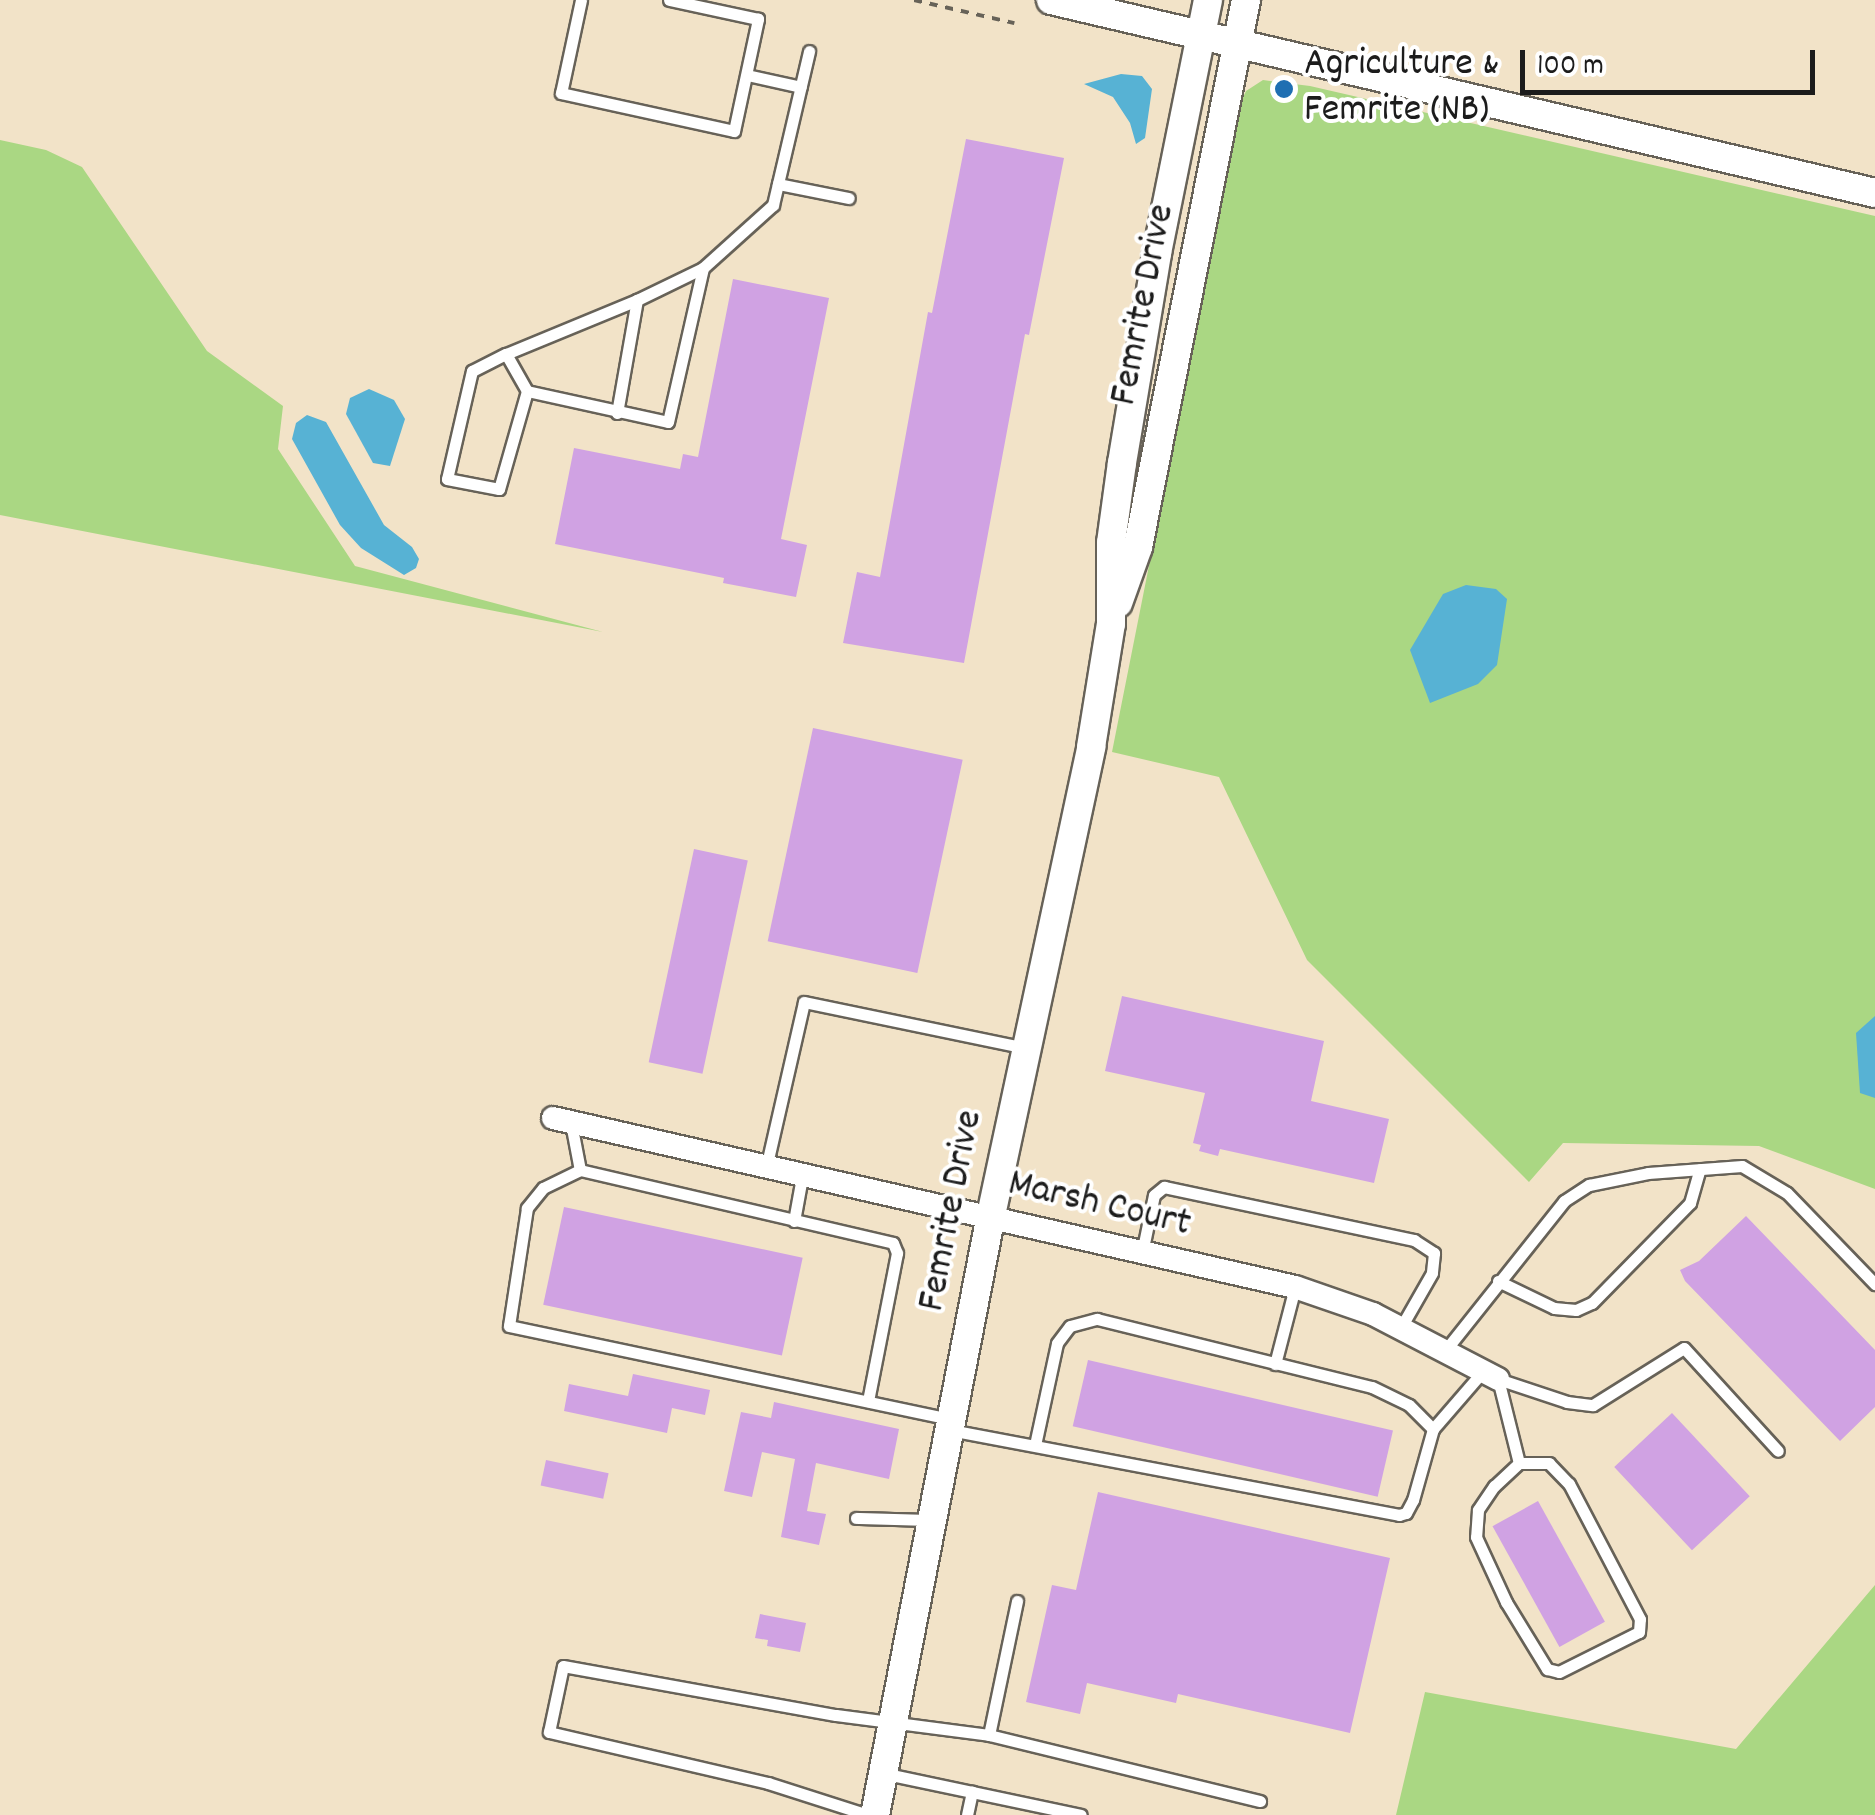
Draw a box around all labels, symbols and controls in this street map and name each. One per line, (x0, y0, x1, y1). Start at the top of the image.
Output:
scale bar (1525, 30, 1820, 92)
place label: Agriculture & Femrite (NB) (1304, 42, 1500, 136)
text: 100 m (1537, 46, 1604, 89)
marker: Agriculture & Femrite (NB) (1273, 78, 1295, 100)
street label: Femrite Drive (1102, 200, 1188, 410)
street label: Femrite Drive (910, 1106, 996, 1316)
street label: Marsh Court (1003, 1162, 1195, 1250)

